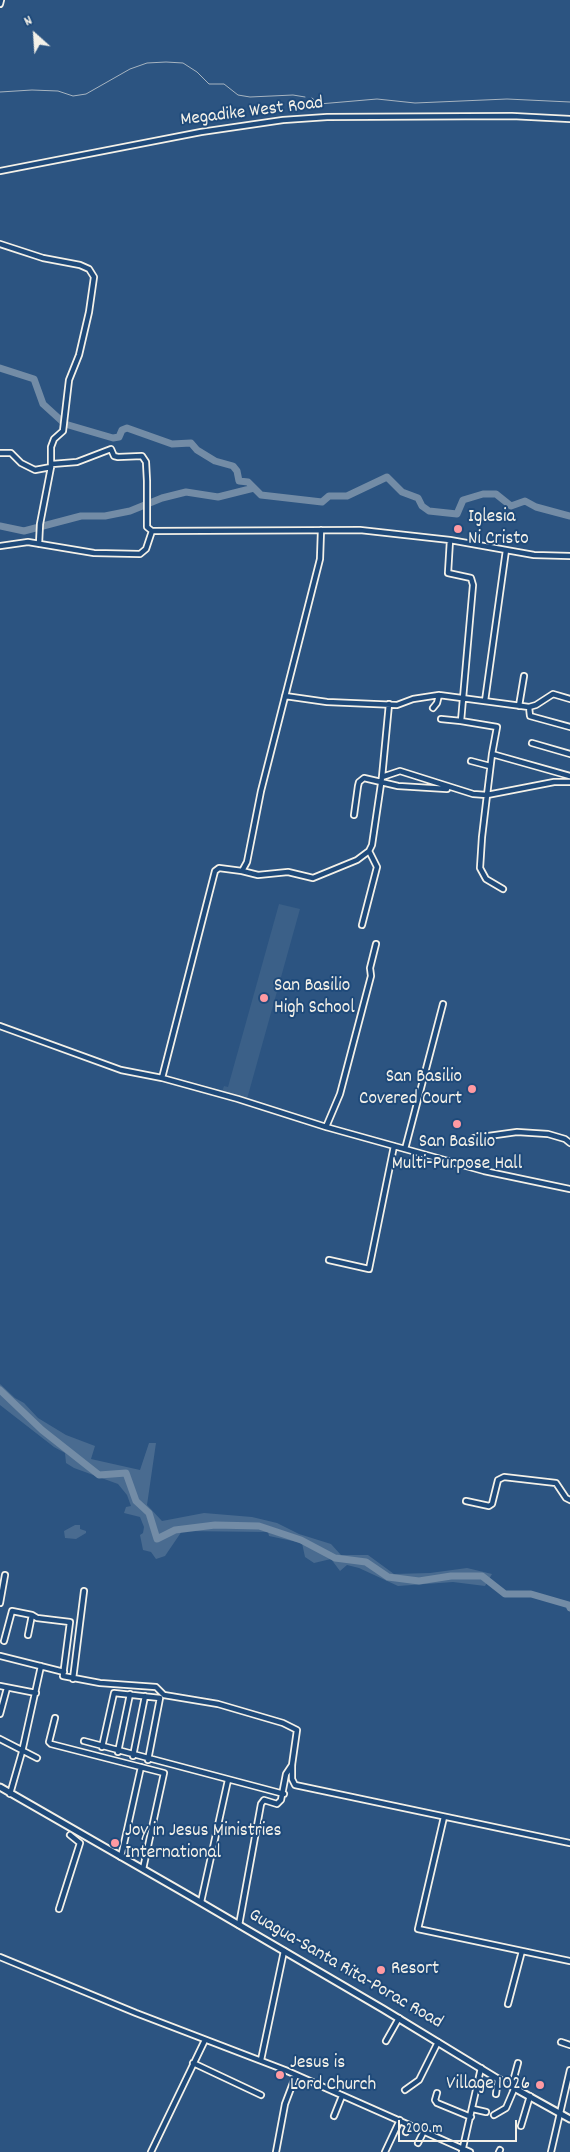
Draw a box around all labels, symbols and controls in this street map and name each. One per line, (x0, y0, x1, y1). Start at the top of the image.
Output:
north arrow (10, 10, 60, 60)
text: N (21, 11, 36, 32)
street label: Megadike West Road (179, 93, 325, 133)
place label: Iglesia Ni Cristo (468, 507, 529, 551)
marker: Iglesia Ni Cristo (452, 523, 464, 535)
place label: San Basilio High School (274, 976, 355, 1020)
marker: San Basilio High School (258, 992, 270, 1004)
place label: San Basilio Covered Court (359, 1067, 462, 1111)
marker: San Basilio Covered Court (466, 1083, 478, 1095)
marker: San Basilio Multi-Purpose Hall (451, 1118, 463, 1130)
place label: San Basilio Multi-Purpose Hall (392, 1132, 522, 1176)
place label: Joy in Jesus Ministries International (125, 1821, 282, 1865)
marker: Joy in Jesus Ministries International (109, 1837, 121, 1849)
street label: Guagua-Santa Rita-Porac Road (244, 1905, 446, 2035)
place label: Resort (391, 1959, 439, 1981)
marker: Resort (375, 1964, 387, 1976)
place label: Jesus is Lord Church (290, 2053, 376, 2097)
marker: Jesus is Lord Church (274, 2069, 286, 2081)
place label: Village 1026 (446, 2074, 530, 2096)
marker: Village 1026 (534, 2079, 546, 2091)
scale bar (400, 2110, 519, 2142)
text: 200 m (406, 2118, 443, 2140)

